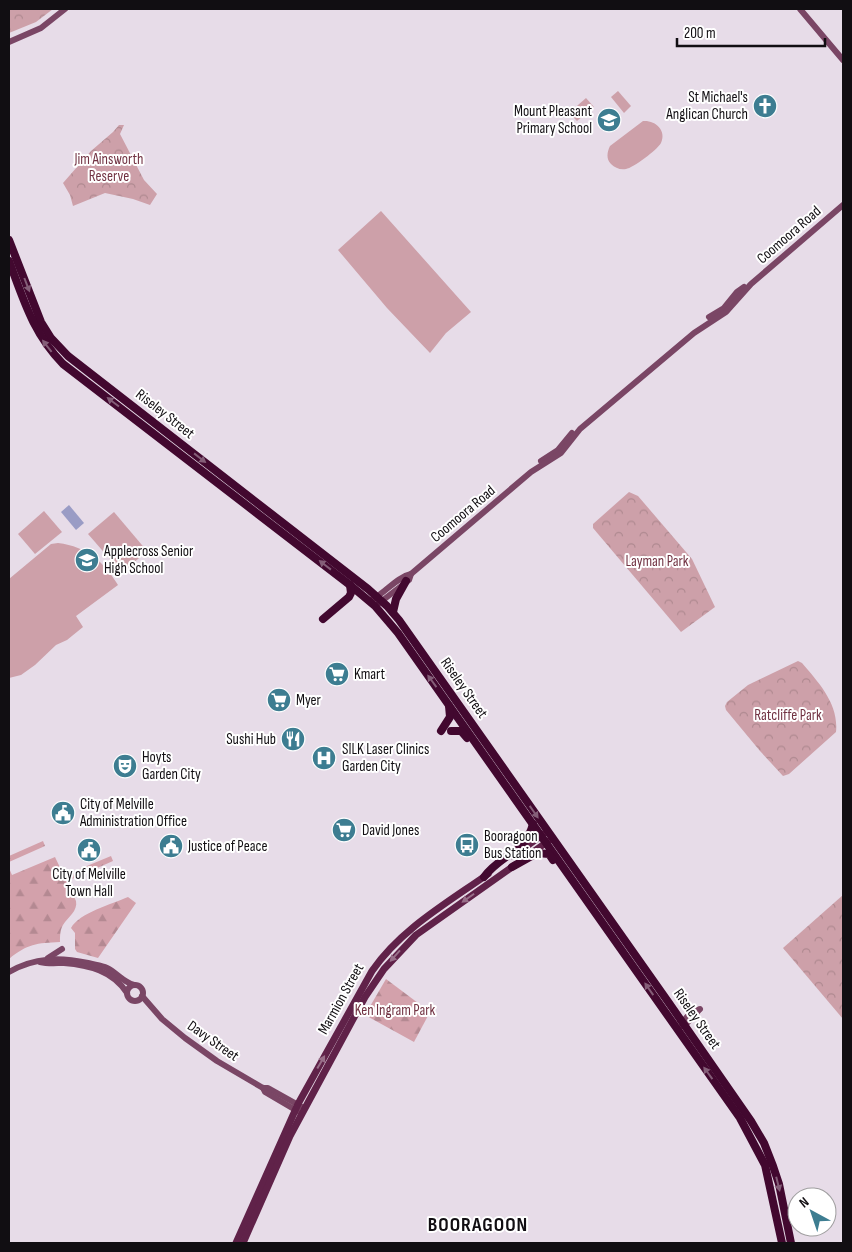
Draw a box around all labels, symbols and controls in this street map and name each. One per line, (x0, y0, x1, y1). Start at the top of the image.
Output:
scale bar (677, 15, 824, 47)
text: 200 m (684, 24, 716, 43)
place label: St Michael's Anglican Church (665, 88, 748, 124)
church icon: St Michael's Anglican Church (752, 93, 778, 119)
place label: Mount Pleasant Primary School (514, 102, 592, 138)
school or university icon: Mount Pleasant Primary School (596, 107, 622, 133)
park label: Jim Ainsworth Reserve (74, 150, 143, 186)
street label: Coomoora Road (753, 202, 825, 268)
one-way arrow (23, 278, 31, 292)
one-way arrow (42, 340, 53, 353)
street label: Riseley Street (132, 385, 199, 443)
one-way arrow (107, 396, 120, 407)
one-way arrow (193, 453, 207, 463)
street label: Coomoora Road (427, 481, 499, 547)
place label: Applecross Senior High School (103, 542, 194, 578)
school or university icon: Applecross Senior High School (74, 547, 100, 573)
park label: Layman Park (625, 552, 689, 571)
one-way arrow (318, 560, 331, 571)
street label: Riseley Street (436, 654, 492, 722)
supermarket icon: Kmart (324, 661, 350, 687)
place label: Kmart (354, 665, 386, 684)
one-way arrow (427, 674, 437, 688)
supermarket icon: Myer (266, 687, 292, 713)
place label: Myer (296, 691, 322, 710)
park label: Ratcliffe Park (754, 706, 822, 725)
restaurant icon: Sushi Hub (280, 726, 306, 752)
place label: Sushi Hub (226, 730, 276, 749)
place label: SILK Laser Clinics Garden City (342, 740, 429, 776)
hospital icon: SILK Laser Clinics Garden City (311, 745, 337, 771)
place label: Hoyts Garden City (142, 748, 201, 784)
theatre icon: Hoyts Garden City (112, 753, 138, 779)
place label: City of Melville Administration Office (79, 795, 187, 831)
public building icon: City of Melville Administration Office (50, 800, 76, 826)
one-way arrow (529, 805, 539, 819)
supermarket icon: David Jones (331, 817, 357, 843)
place label: David Jones (362, 821, 419, 840)
place label: Booragoon Bus Station (484, 827, 541, 863)
bus stop icon: Booragoon Bus Station (454, 832, 480, 858)
public building icon: Justice of Peace (158, 833, 184, 859)
public building icon: City of Melville Town Hall (76, 837, 102, 863)
place label: Justice of Peace (187, 837, 267, 856)
place label: City of Melville Town Hall (52, 865, 126, 901)
one-way arrow (461, 893, 475, 903)
one-way arrow (389, 950, 400, 963)
street label: Marmion Street (314, 960, 368, 1038)
one-way arrow (644, 982, 654, 996)
street label: Riseley Street (669, 985, 725, 1053)
park label: Ken Ingram Park (355, 1001, 436, 1020)
street label: Davy Street (184, 1016, 243, 1066)
one-way arrow (317, 1055, 326, 1068)
one-way arrow (703, 1066, 713, 1080)
one-way arrow (774, 1176, 782, 1191)
north arrow (787, 1187, 837, 1237)
text: N (796, 1194, 812, 1211)
district label: BOORAGOON (428, 1213, 528, 1237)

